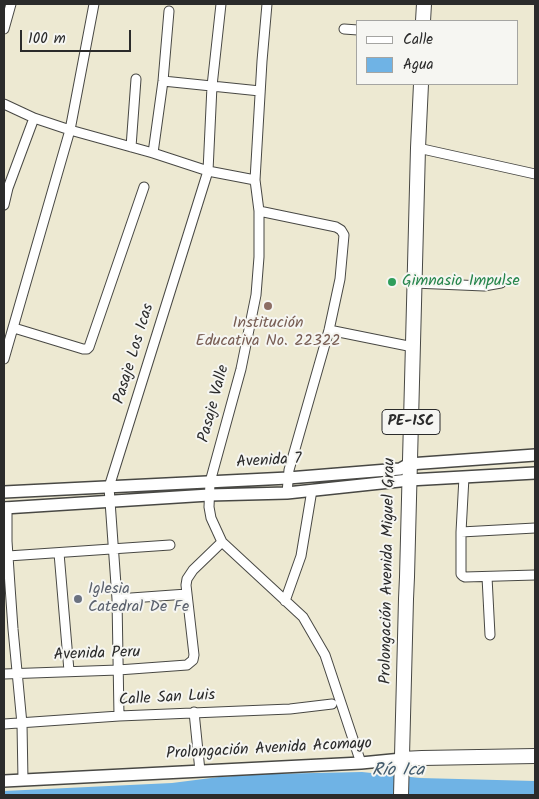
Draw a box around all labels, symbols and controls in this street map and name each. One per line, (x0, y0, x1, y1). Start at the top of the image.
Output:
scale bar (22, 20, 134, 52)
legend (356, 20, 519, 85)
text: 100 m (28, 27, 66, 51)
text: Calle (403, 28, 433, 52)
text: Agua (403, 53, 434, 77)
place label: Gimnasio Impulse (402, 272, 520, 292)
marker: Gimnasio Impulse (386, 276, 398, 288)
marker: Institución Educativa No. 22322 (262, 300, 274, 312)
street label: Pasaje Los Icas (111, 302, 159, 406)
place label: Institución Educativa No. 22322 (196, 314, 340, 352)
street label: Pasaje Valle (195, 363, 235, 445)
road number: PE-1SC (382, 410, 440, 434)
street label: Avenida 7 (236, 451, 302, 473)
street label: Prolongación Avenida Miguel Grau (377, 458, 401, 684)
place label: Iglesia Catedral De Fe (88, 580, 189, 618)
marker: Iglesia Catedral De Fe (72, 593, 84, 605)
street label: Avenida Peru (53, 644, 141, 666)
street label: Calle San Luis (118, 687, 216, 711)
street label: Prolongación Avenida Acomayo (166, 735, 372, 765)
water label: Río Ica (372, 761, 424, 783)

